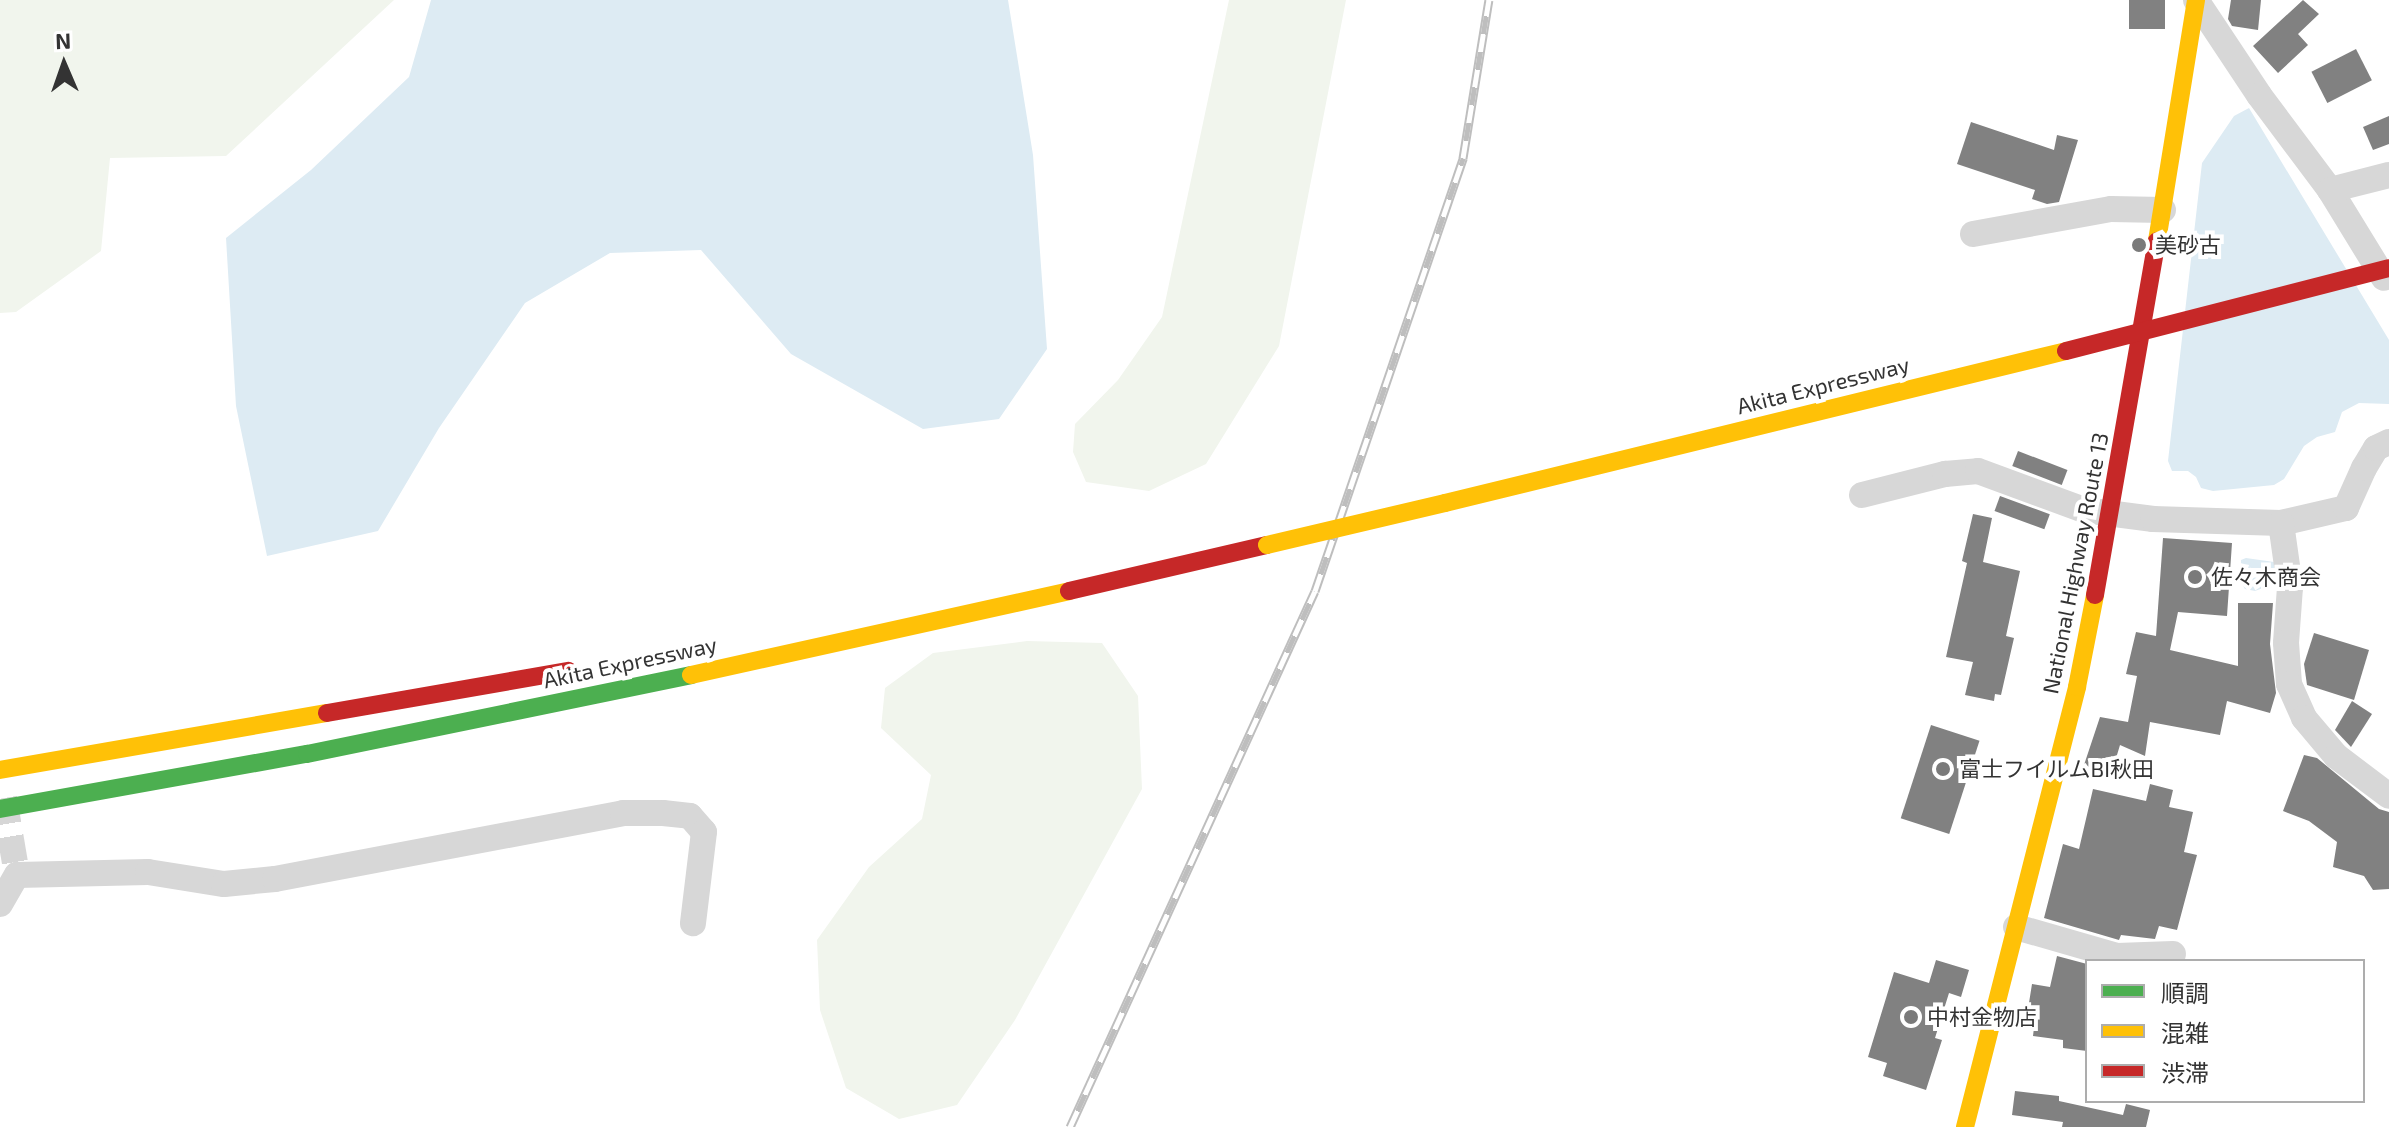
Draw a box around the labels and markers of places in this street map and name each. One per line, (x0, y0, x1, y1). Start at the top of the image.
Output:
place label: 美砂古 (2155, 232, 2221, 258)
marker: 美砂古 (2130, 236, 2148, 254)
place label: 佐々木商会 (2211, 564, 2321, 590)
marker: 佐々木商会 (2186, 568, 2204, 586)
place label: 富士フイルムBI秋田 (1959, 756, 2154, 782)
marker: 富士フイルムBI秋田 (1934, 760, 1952, 778)
place label: 中村金物店 (1927, 1004, 2037, 1030)
marker: 中村金物店 (1902, 1008, 1920, 1026)

